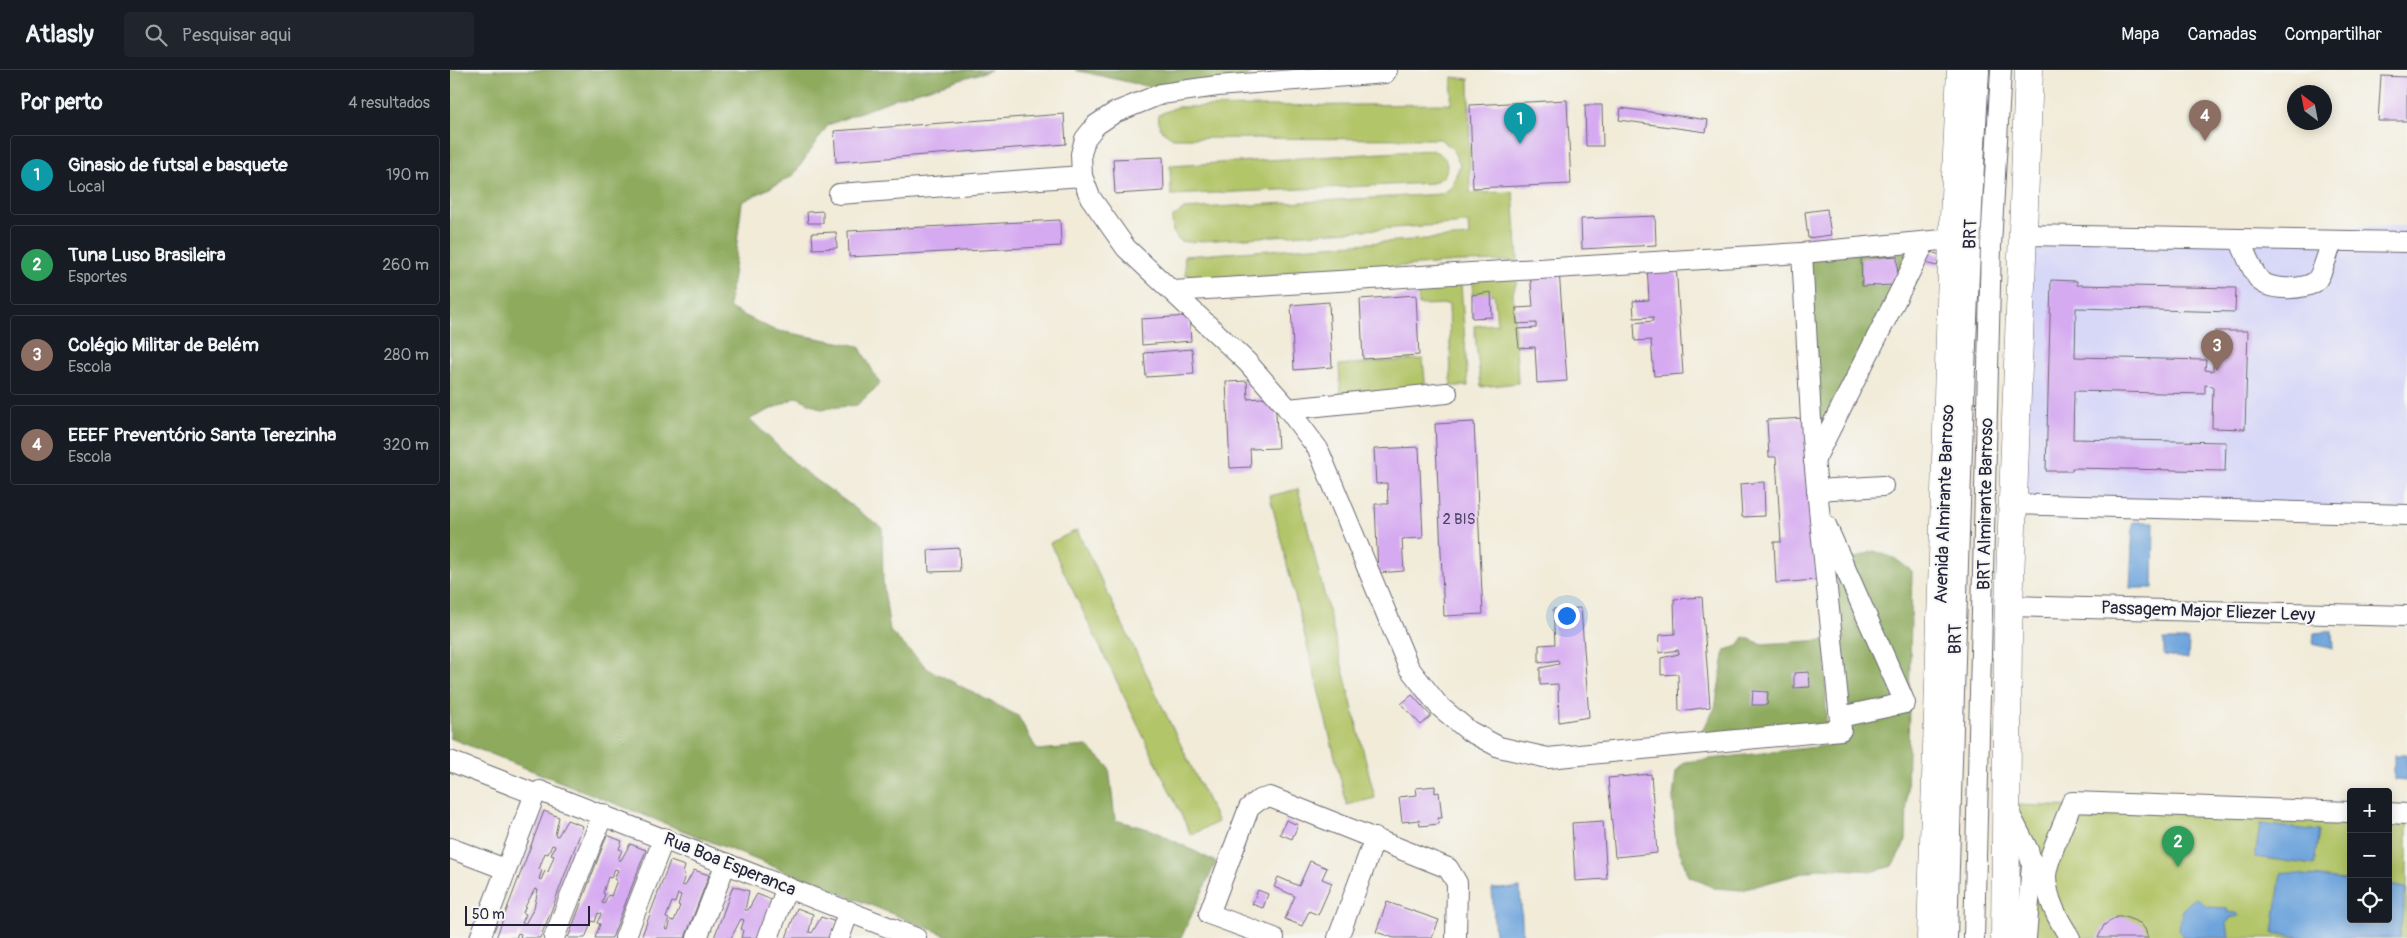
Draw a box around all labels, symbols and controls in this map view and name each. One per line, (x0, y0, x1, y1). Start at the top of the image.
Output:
search box (124, 12, 474, 57)
text: Atlasly (25, 20, 94, 49)
icon: search (142, 21, 170, 49)
text: Pesquisar aqui (182, 23, 291, 47)
text: Mapa (2121, 23, 2159, 46)
text: Camadas (2187, 23, 2257, 46)
text: Compartilhar (2285, 23, 2382, 46)
north arrow (2287, 85, 2332, 130)
text: Por perto (20, 89, 102, 116)
text: 4 resultados (348, 93, 430, 113)
pin: 4 (2189, 100, 2221, 141)
pin: 1 (1504, 103, 1536, 144)
text: Ginasio de futsal e basquete (68, 153, 288, 177)
text: 1 (34, 165, 40, 185)
text: 190 m (386, 165, 429, 185)
text: Local (68, 177, 105, 197)
street label: BRT (1958, 218, 1983, 250)
text: Tuna Luso Brasileira (68, 243, 225, 267)
text: 2 (33, 255, 41, 275)
text: 260 m (382, 255, 429, 275)
text: Esportes (68, 267, 127, 287)
pin: 3 (2201, 330, 2233, 371)
text: Colégio Militar de Belém (68, 333, 259, 357)
text: 3 (33, 345, 41, 365)
text: 280 m (383, 345, 429, 365)
text: Escola (68, 357, 111, 377)
street label: Avenida Almirante Barroso (1930, 404, 1959, 604)
street label: BRT Almirante Barroso (1972, 417, 1999, 590)
text: EEEF Preventório Santa Terezinha (68, 423, 336, 447)
text: 4 (32, 435, 42, 455)
text: 320 m (383, 435, 429, 455)
text: Escola (68, 447, 111, 467)
house number: 2 BIS (1442, 510, 1476, 529)
street label: Passagem Major Eliezer Levy (2101, 596, 2316, 627)
your location (1554, 603, 1580, 629)
street label: BRT (1944, 624, 1967, 655)
map controls (2347, 788, 2392, 923)
button: + (2347, 788, 2392, 833)
pin: 2 (2162, 826, 2194, 867)
street label: Rua Boa Esperanca (660, 827, 799, 901)
button: − (2347, 833, 2392, 878)
button: locate (2347, 878, 2392, 923)
scale bar (465, 903, 590, 926)
text: 50 m (472, 906, 505, 923)

